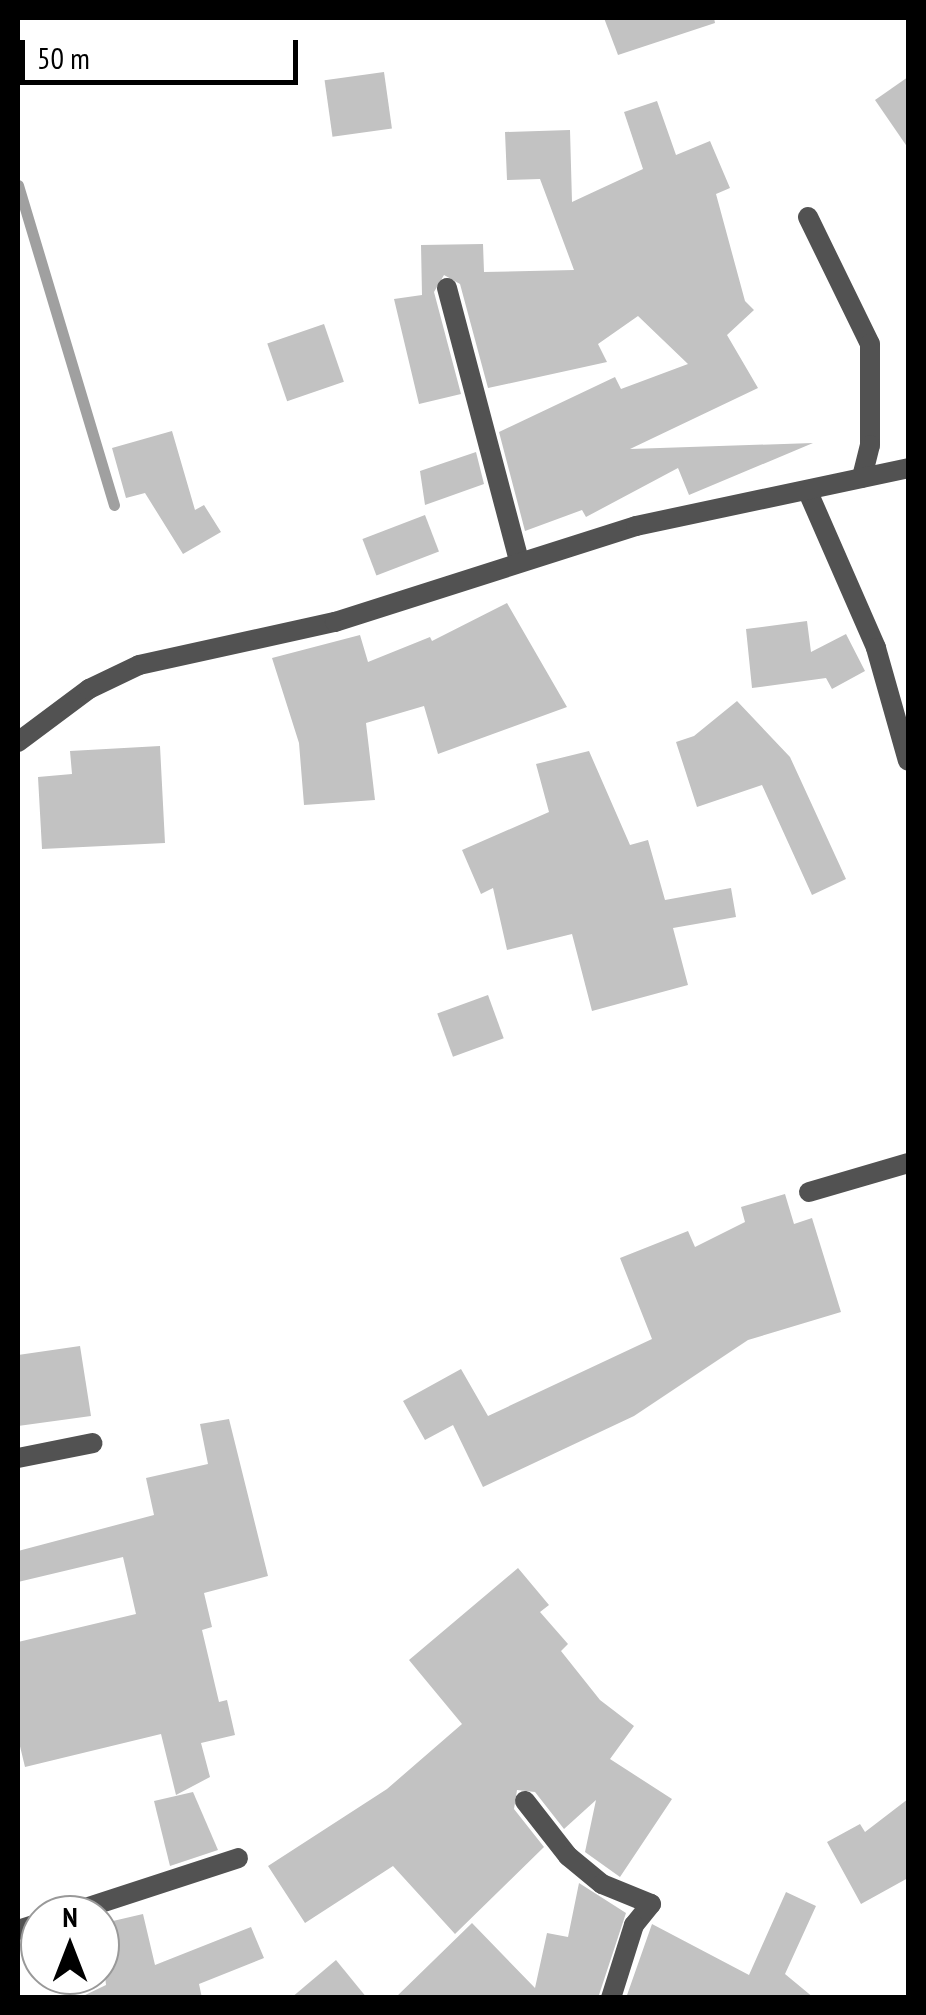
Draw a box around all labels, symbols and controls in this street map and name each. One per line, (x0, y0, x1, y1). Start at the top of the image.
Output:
scale bar (25, 20, 302, 82)
text: 50 m (37, 38, 90, 77)
north arrow (20, 1895, 120, 1995)
text: N (62, 1898, 78, 1935)

